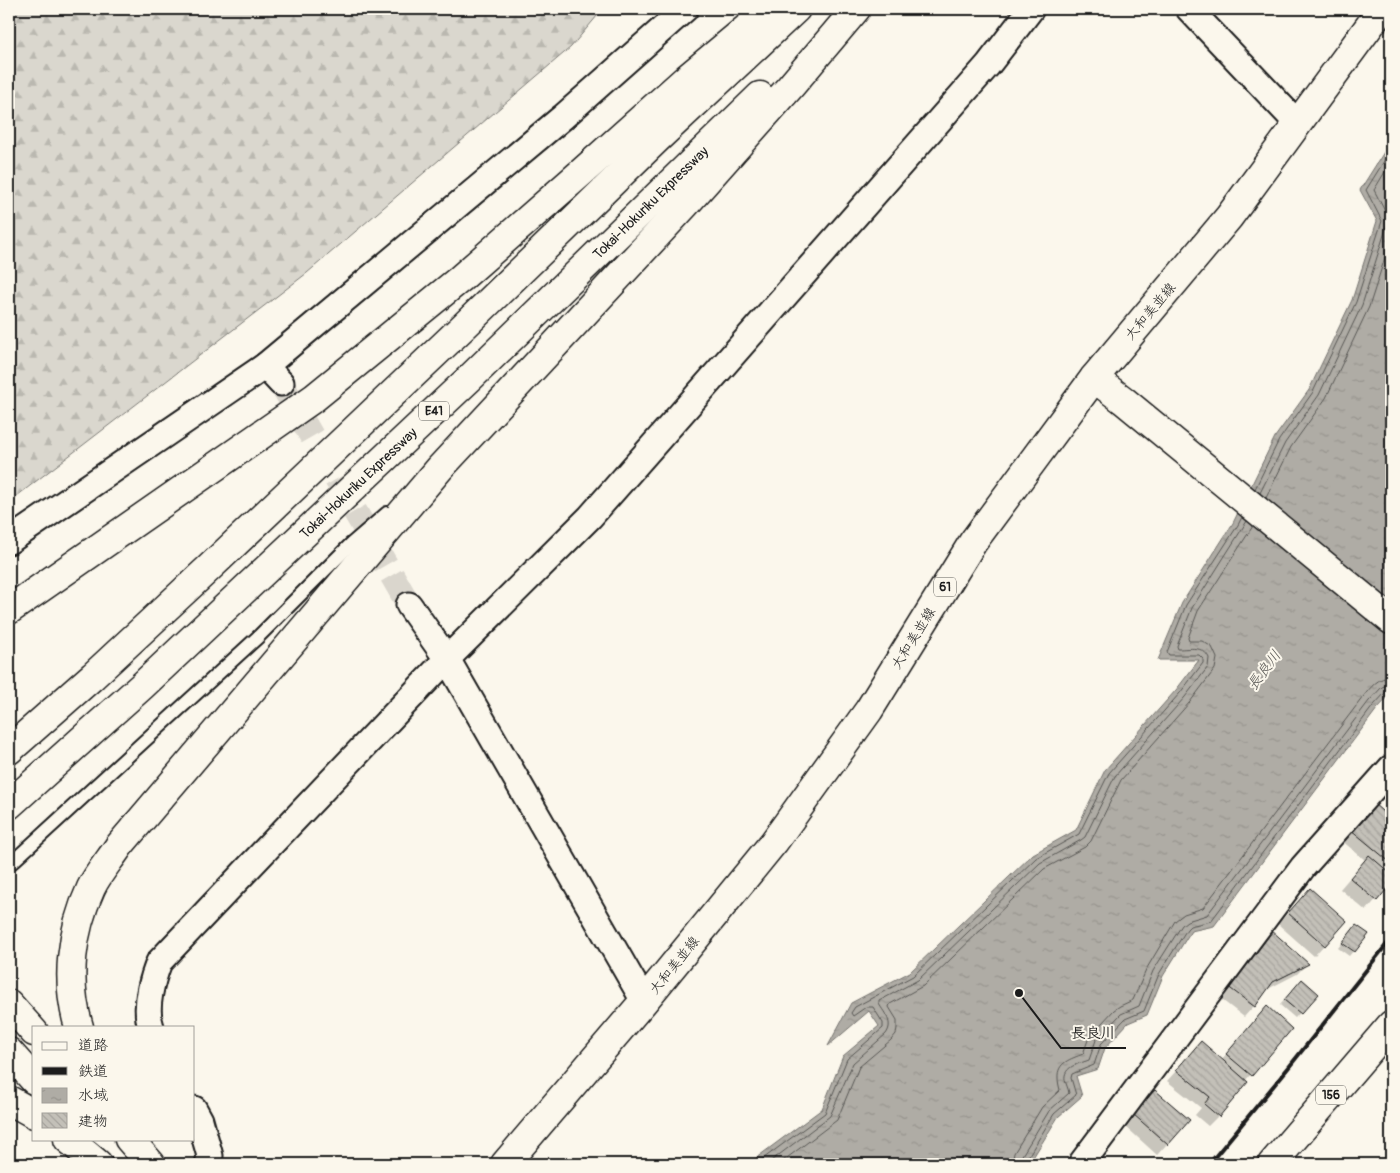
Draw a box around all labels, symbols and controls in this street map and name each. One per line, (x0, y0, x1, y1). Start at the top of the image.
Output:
street label: Tokai-Hokuriku Expressway (589, 143, 712, 263)
street label: 大和美並線 (1121, 279, 1179, 344)
road number: E41 (419, 402, 449, 421)
street label: Tokai-Hokuriku Expressway (296, 424, 421, 542)
road number: 61 (934, 578, 956, 596)
street label: 大和美並線 (888, 604, 939, 672)
water label: 長良川 (1243, 647, 1286, 694)
street label: 大和美並線 (646, 933, 703, 998)
callout: 長良川 (1061, 1018, 1126, 1048)
text: 長良川 (1070, 1024, 1116, 1043)
legend (32, 1026, 195, 1140)
text: 道路 (78, 1036, 108, 1055)
text: 鉄道 (78, 1062, 108, 1081)
text: 水域 (78, 1086, 108, 1105)
road number: 156 (1316, 1086, 1346, 1104)
text: 建物 (78, 1112, 108, 1131)

